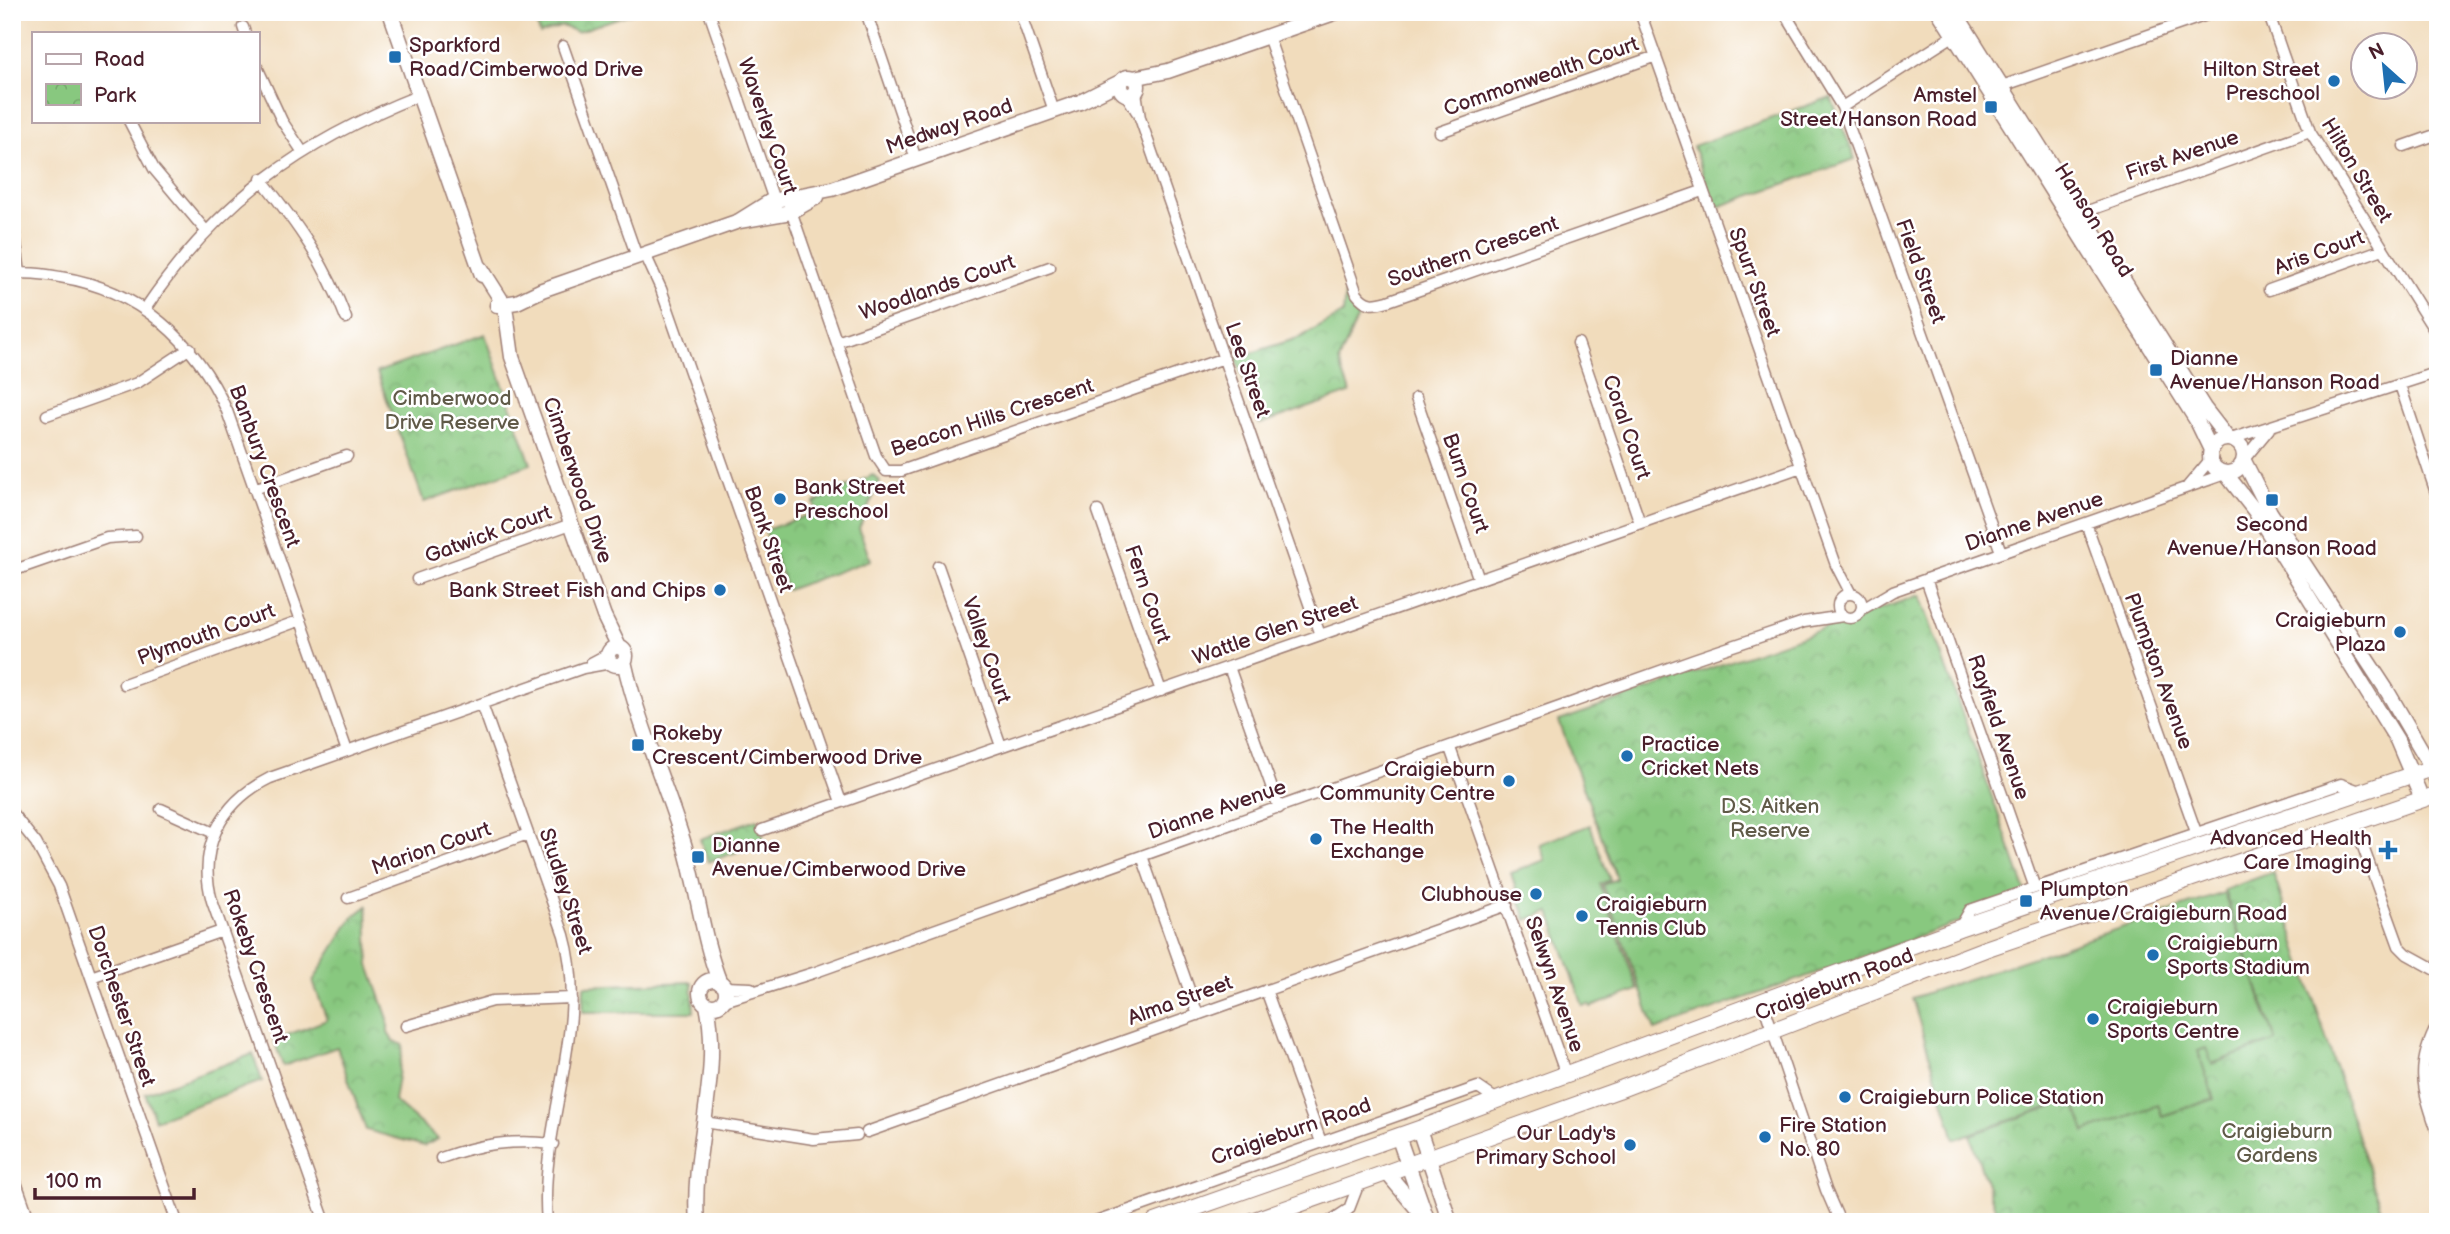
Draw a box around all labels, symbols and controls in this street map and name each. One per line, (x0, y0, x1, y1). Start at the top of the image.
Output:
street label: Commonwealth Court (1440, 31, 1642, 122)
legend (32, 32, 259, 122)
north arrow (2348, 32, 2418, 102)
place label: Sparkford Road/Cimberwood Drive (409, 33, 643, 82)
text: N (2365, 39, 2389, 66)
text: Road (94, 47, 145, 72)
marker: Sparkford Road/Cimberwood Drive (387, 49, 403, 65)
street label: Waverley Court (732, 55, 803, 198)
place label: Hilton Street Preschool (2203, 57, 2321, 106)
marker: Hilton Street Preschool (2326, 73, 2342, 89)
text: Park (94, 83, 137, 108)
place label: Amstel Street/Hanson Road (1780, 83, 1977, 132)
street label: Medway Road (883, 93, 1016, 160)
marker: Amstel Street/Hanson Road (1983, 99, 1999, 115)
street label: Hilton Street (2316, 113, 2398, 228)
street label: First Avenue (2122, 124, 2242, 187)
street label: Hanson Road (2049, 159, 2139, 282)
street label: Southern Crescent (1385, 210, 1562, 292)
street label: Field Street (1890, 216, 1951, 327)
street label: Spurr Street (1723, 224, 1786, 341)
street label: Aris Court (2271, 224, 2368, 280)
street label: Woodlands Court (856, 249, 1019, 326)
street label: Lee Street (1220, 319, 1276, 422)
place label: Dianne Avenue/Hanson Road (2170, 346, 2380, 395)
marker: Dianne Avenue/Hanson Road (2148, 362, 2164, 378)
street label: Coral Court (1597, 372, 1656, 483)
street label: Beacon Hills Crescent (888, 373, 1097, 462)
street label: Banbury Crescent (224, 382, 306, 551)
park label: Cimberwood Drive Reserve (384, 386, 520, 435)
street label: Cimberwood Drive (537, 394, 618, 567)
street label: Burn Court (1437, 430, 1494, 537)
place label: Bank Street Preschool (794, 475, 906, 524)
street label: Bank Street (739, 482, 799, 596)
street label: Dianne Avenue (1962, 486, 2107, 557)
marker: Bank Street Preschool (772, 491, 788, 507)
marker: Second Avenue/Hanson Road (2264, 492, 2280, 508)
street label: Gatwick Court (421, 500, 555, 569)
place label: Second Avenue/Hanson Road (2167, 512, 2377, 561)
street label: Fern Court (1119, 542, 1176, 647)
place label: Bank Street Fish and Chips (448, 578, 706, 603)
marker: Bank Street Fish and Chips (712, 582, 728, 598)
street label: Wattle Glen Street (1189, 590, 1361, 670)
street label: Plumpton Avenue (2119, 590, 2198, 753)
street label: Valley Court (957, 594, 1017, 707)
street label: Plymouth Court (134, 598, 279, 671)
place label: Craigieburn Plaza (2275, 608, 2386, 657)
marker: Craigieburn Plaza (2392, 624, 2408, 640)
street label: Rayfield Avenue (1962, 651, 2035, 803)
place label: Rokeby Crescent/Cimberwood Drive (652, 721, 922, 770)
place label: Practice Cricket Nets (1641, 732, 1759, 781)
marker: Rokeby Crescent/Cimberwood Drive (630, 737, 646, 753)
marker: Practice Cricket Nets (1619, 748, 1635, 764)
place label: Craigieburn Community Centre (1320, 757, 1495, 806)
marker: Craigieburn Community Centre (1501, 773, 1517, 789)
street label: Dianne Avenue (1145, 774, 1290, 845)
park label: D.S. Aitken Reserve (1721, 794, 1819, 843)
place label: The Health Exchange (1330, 815, 1434, 864)
street label: Marion Court (368, 816, 495, 881)
street label: Studley Street (533, 825, 598, 958)
place label: Advanced Health Care Imaging (2210, 826, 2372, 875)
marker: The Health Exchange (1308, 831, 1324, 847)
place label: Dianne Avenue/Cimberwood Drive (712, 833, 966, 882)
marker: Advanced Health Care Imaging (2378, 840, 2398, 860)
marker: Dianne Avenue/Cimberwood Drive (690, 849, 706, 865)
place label: Plumpton Avenue/Craigieburn Road (2040, 877, 2287, 926)
place label: Clubhouse (1421, 882, 1522, 907)
street label: Rokeby Crescent (217, 886, 294, 1047)
marker: Clubhouse (1528, 886, 1544, 902)
place label: Craigieburn Tennis Club (1596, 892, 1707, 941)
marker: Plumpton Avenue/Craigieburn Road (2018, 893, 2034, 909)
marker: Craigieburn Tennis Club (1574, 908, 1590, 924)
street label: Selwyn Avenue (1520, 913, 1589, 1055)
street label: Dorchester Street (82, 922, 161, 1090)
place label: Craigieburn Sports Stadium (2167, 931, 2310, 980)
street label: Craigieburn Road (1751, 943, 1917, 1026)
marker: Craigieburn Sports Stadium (2145, 947, 2161, 963)
street label: Alma Street (1124, 970, 1236, 1031)
place label: Craigieburn Sports Centre (2107, 995, 2239, 1044)
marker: Craigieburn Sports Centre (2085, 1011, 2101, 1027)
place label: Craigieburn Police Station (1859, 1085, 2104, 1110)
marker: Craigieburn Police Station (1837, 1089, 1853, 1105)
street label: Craigieburn Road (1208, 1092, 1374, 1171)
place label: Fire Station No. 80 (1779, 1113, 1887, 1162)
park label: Craigieburn Gardens (2221, 1119, 2333, 1168)
place label: Our Lady's Primary School (1475, 1121, 1616, 1170)
marker: Fire Station No. 80 (1757, 1129, 1773, 1145)
marker: Our Lady's Primary School (1622, 1137, 1638, 1153)
scale bar (35, 1157, 194, 1201)
text: 100 m (46, 1169, 102, 1194)

